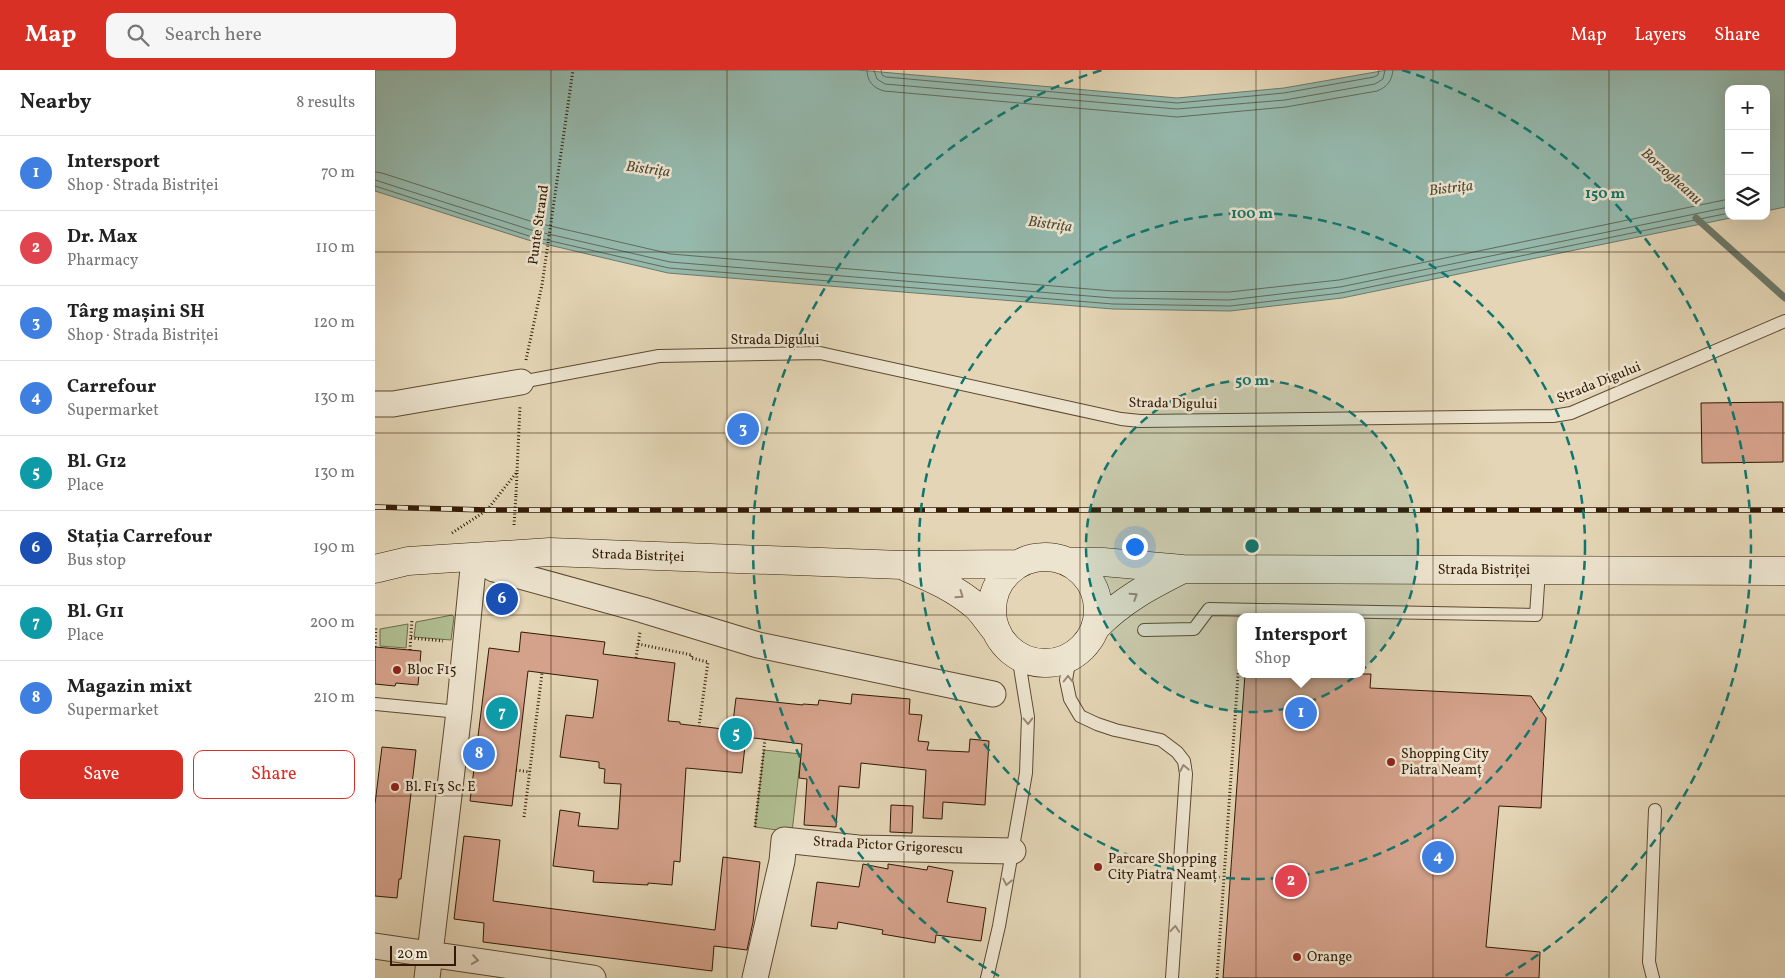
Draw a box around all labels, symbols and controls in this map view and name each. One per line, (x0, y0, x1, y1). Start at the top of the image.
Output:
search box (106, 13, 456, 58)
text: Map (25, 18, 76, 52)
icon: search (124, 21, 152, 49)
text: Search here (164, 22, 262, 48)
text: Map (1570, 23, 1606, 48)
text: Layers (1634, 23, 1686, 48)
text: Share (1714, 23, 1760, 48)
map controls (1725, 85, 1770, 220)
button: + (1725, 85, 1770, 130)
text: Nearby (20, 88, 91, 117)
text: 8 results (296, 92, 355, 114)
button: − (1725, 130, 1770, 175)
water label: Borzogheanu (1636, 144, 1707, 210)
text: Intersport (67, 149, 160, 175)
water label: Bistrița (625, 157, 671, 183)
text: 1 (33, 162, 39, 184)
text: 70 m (321, 162, 355, 184)
text: Shop · Strada Bistriței (67, 175, 219, 197)
button: layers (1725, 175, 1770, 220)
water label: Bistrița (1428, 176, 1474, 202)
street label: Punte Strand (524, 184, 554, 266)
text: 150 m (1585, 184, 1625, 205)
text: 100 m (1231, 204, 1274, 225)
water label: Bistrița (1027, 212, 1073, 238)
text: Dr. Max (67, 224, 138, 250)
text: 2 (32, 237, 40, 259)
text: 110 m (316, 237, 355, 259)
text: Pharmacy (67, 250, 138, 272)
text: Târg mașini SH (67, 299, 205, 325)
text: 3 (32, 312, 40, 334)
text: 120 m (313, 312, 355, 334)
text: Shop · Strada Bistriței (67, 325, 219, 347)
street label: Strada Digului (731, 331, 819, 350)
street label: Strada Digului (1554, 358, 1644, 408)
text: 50 m (1235, 371, 1269, 392)
text: Carrefour (67, 374, 156, 400)
text: 4 (31, 387, 41, 409)
text: 130 m (314, 387, 355, 409)
street label: Strada Digului (1128, 394, 1218, 414)
text: Supermarket (67, 400, 159, 422)
pin: 3 (727, 410, 759, 448)
text: Bl. G12 (67, 449, 126, 475)
text: 5 (32, 462, 40, 484)
text: 130 m (314, 462, 355, 484)
text: Place (67, 475, 104, 497)
text: Stația Carrefour (67, 524, 212, 550)
your location (1122, 534, 1148, 560)
text: 6 (32, 537, 40, 559)
text: 190 m (313, 537, 355, 559)
centre of rings (1243, 537, 1261, 555)
street label: Strada Bistriței (591, 545, 685, 567)
text: Bus stop (67, 550, 126, 572)
street label: Strada Bistriței (1438, 561, 1530, 580)
pin: 6 (486, 580, 518, 618)
one-way arrow (955, 589, 964, 599)
one-way arrow (1128, 593, 1137, 603)
text: Bl. G11 (67, 599, 124, 625)
text: 7 (32, 612, 40, 634)
text: 200 m (310, 612, 355, 634)
popup (1237, 613, 1365, 678)
text: Intersport (1255, 622, 1347, 648)
text: Place (67, 625, 104, 647)
text: Shop (1255, 648, 1291, 670)
place label: Bloc F15 (407, 661, 456, 680)
marker: Bloc F15 (391, 664, 403, 676)
text: Magazin mixt (67, 674, 192, 700)
one-way arrow (1063, 675, 1073, 683)
text: 8 (32, 687, 40, 709)
text: 210 m (313, 687, 355, 709)
pin: 7 (486, 694, 518, 732)
pin: 1 (1285, 694, 1317, 732)
text: Supermarket (67, 700, 159, 722)
pin: 5 (720, 715, 752, 753)
one-way arrow (1023, 718, 1033, 725)
pin: 8 (463, 735, 495, 773)
place label: Shopping City Piatra Neamț (1401, 745, 1489, 780)
button: Save (20, 750, 183, 799)
button: Share (193, 750, 355, 799)
marker: Shopping City Piatra Neamț (1385, 756, 1397, 768)
one-way arrow (1180, 763, 1190, 772)
place label: Bl. F13 Sc. E (405, 778, 476, 797)
marker: Bl. F13 Sc. E (389, 781, 401, 793)
street label: Strada Pictor Grigorescu (812, 833, 964, 859)
pin: 4 (1422, 838, 1454, 876)
place label: Parcare Shopping City Piatra Neamț (1108, 850, 1217, 885)
marker: Parcare Shopping City Piatra Neamț (1092, 861, 1104, 873)
pin: 2 (1275, 862, 1307, 900)
one-way arrow (1003, 877, 1013, 886)
one-way arrow (1169, 925, 1180, 933)
scale bar (390, 943, 456, 966)
text: 20 m (397, 945, 428, 964)
place label: Orange (1307, 948, 1353, 967)
marker: Orange (1291, 951, 1303, 963)
one-way arrow (471, 955, 480, 965)

